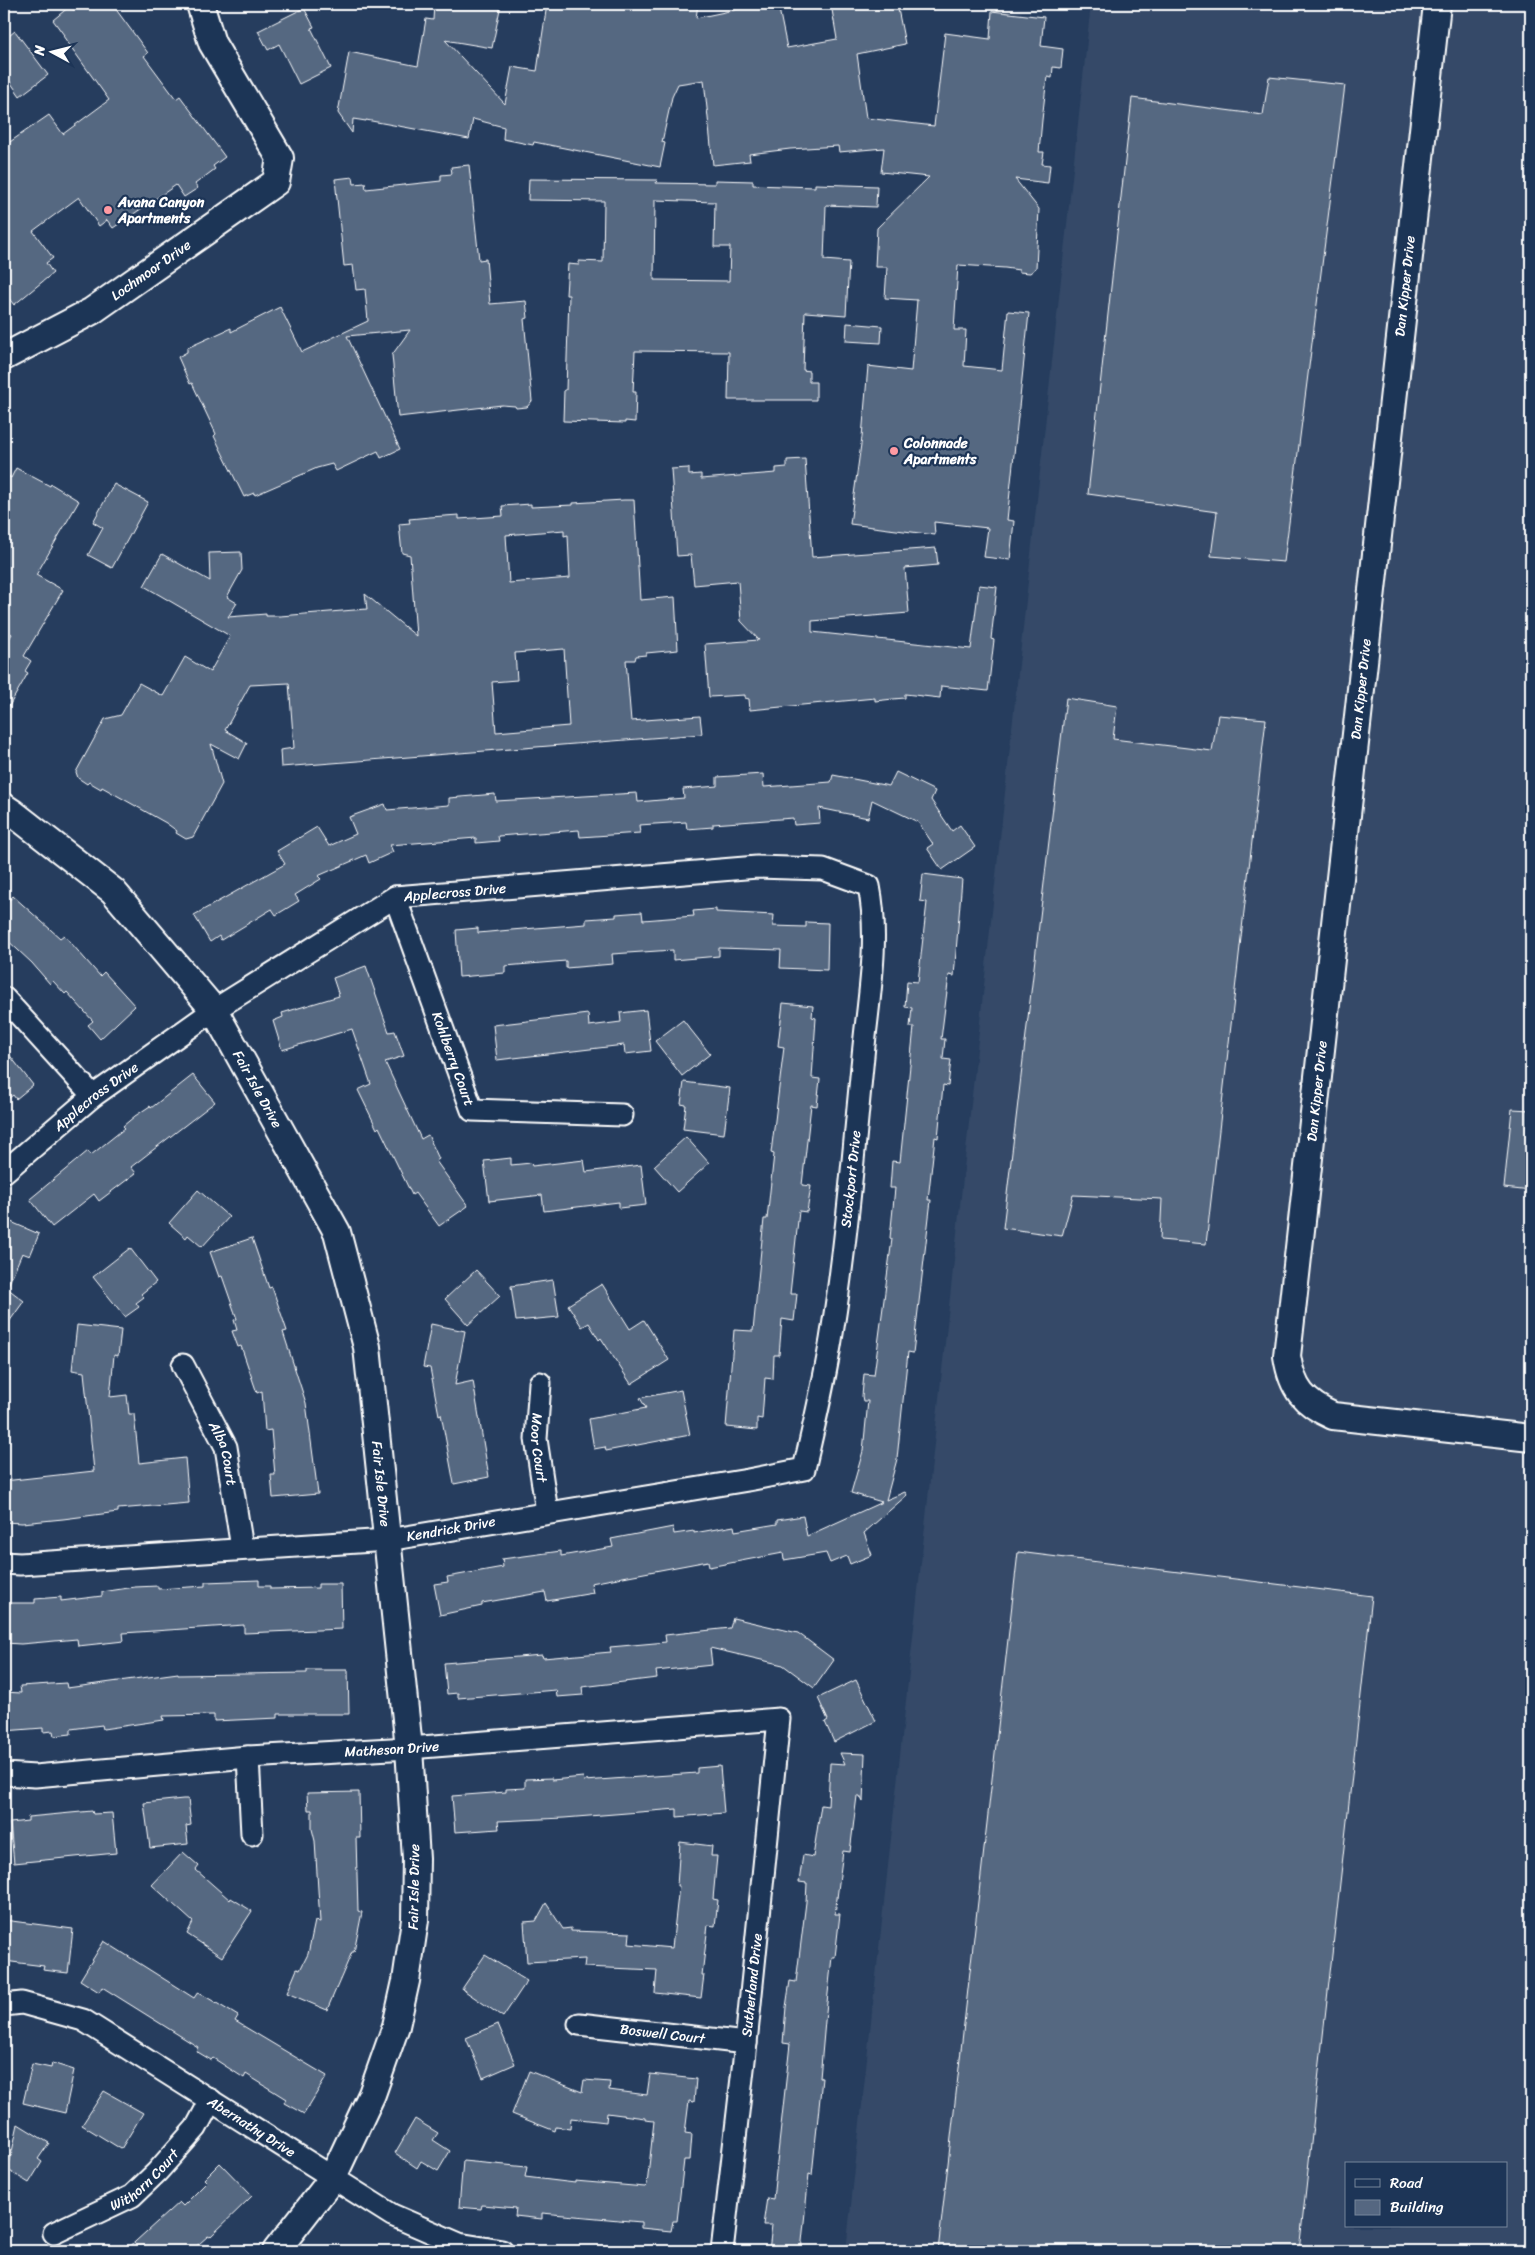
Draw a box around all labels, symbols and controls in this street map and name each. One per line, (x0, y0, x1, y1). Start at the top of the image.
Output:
north arrow (28, 28, 78, 78)
text: N (26, 44, 53, 58)
place label: Avana Canyon Apartments (117, 190, 205, 231)
marker: Avana Canyon Apartments (102, 204, 114, 216)
street label: Lochmoor Drive (105, 233, 196, 307)
street label: Dan Kipper Drive (1387, 234, 1423, 338)
place label: Colonnade Apartments (903, 431, 977, 472)
marker: Colonnade Apartments (888, 445, 900, 457)
street label: Dan Kipper Drive (1343, 637, 1379, 741)
street label: Applecross Drive (402, 875, 507, 909)
street label: Kohlberry Court (425, 1008, 482, 1110)
street label: Dan Kipper Drive (1299, 1039, 1335, 1143)
street label: Fair Isle Drive (226, 1045, 290, 1133)
street label: Applecross Drive (47, 1055, 144, 1138)
street label: Stockport Drive (833, 1129, 869, 1229)
street label: Moor Court (524, 1412, 555, 1485)
street label: Alba Court (202, 1416, 244, 1487)
street label: Fair Isle Drive (364, 1440, 398, 1528)
street label: Kendrick Drive (405, 1509, 497, 1549)
street label: Matheson Drive (344, 1733, 440, 1764)
street label: Fair Isle Drive (401, 1844, 427, 1930)
street label: Sutherland Drive (734, 1932, 770, 2038)
street label: Boswell Court (619, 2016, 708, 2051)
street label: Abernathy Drive (202, 2089, 301, 2164)
street label: Withorn Court (105, 2141, 186, 2217)
legend (1345, 2162, 1508, 2228)
text: Road (1390, 2170, 1423, 2196)
text: Building (1390, 2194, 1444, 2220)

